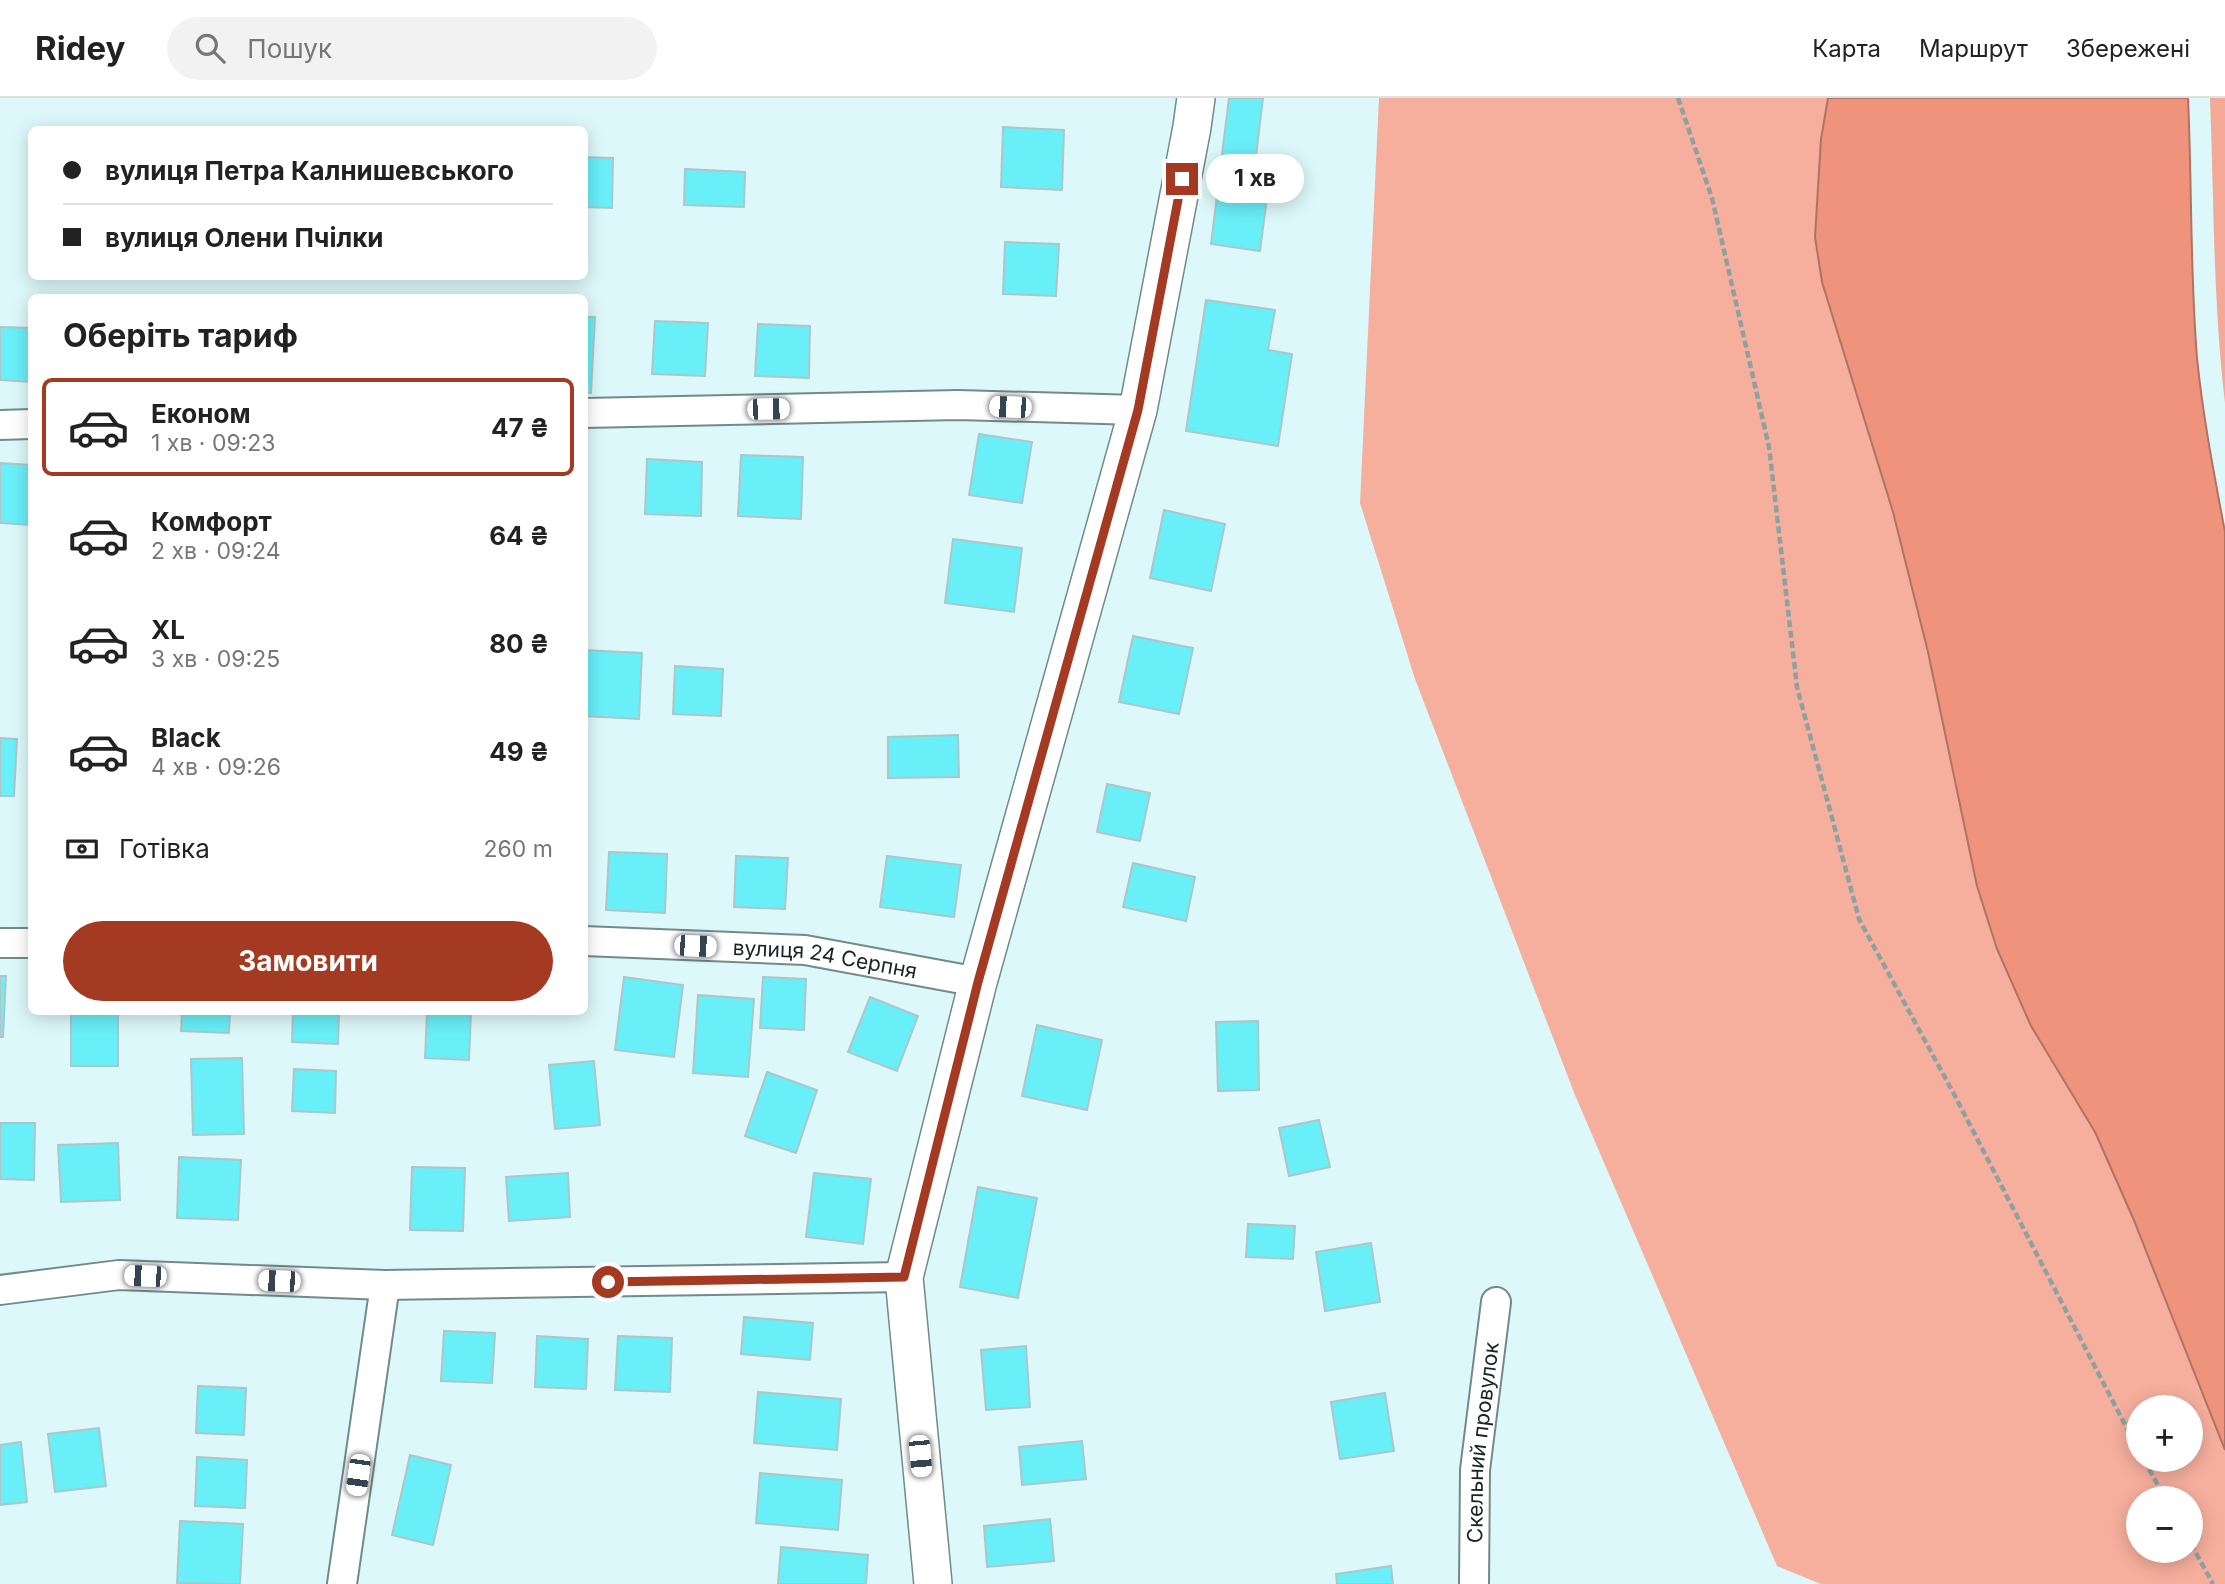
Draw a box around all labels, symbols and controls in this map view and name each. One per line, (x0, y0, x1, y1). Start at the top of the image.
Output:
search box (167, 17, 657, 80)
text: Ridey (35, 28, 125, 68)
icon: search (191, 29, 229, 67)
text: Пошук (247, 33, 332, 64)
text: Карта (1812, 34, 1881, 63)
text: Маршрут (1919, 34, 2028, 63)
text: Збережені (2066, 34, 2190, 63)
callout: 1 хв (1206, 154, 1304, 204)
text: вулиця Петра Калнишевського (105, 155, 514, 186)
route end (1166, 163, 1198, 195)
text: 1 хв (1234, 164, 1276, 192)
text: вулиця Олени Пчілки (105, 222, 384, 253)
text: Оберіть тариф (63, 316, 298, 355)
icon: car (67, 396, 130, 459)
car (989, 396, 1032, 418)
text: Економ (151, 398, 251, 429)
car (747, 398, 790, 420)
text: 47 ₴ (491, 412, 549, 443)
text: 1 хв · 09:23 (151, 429, 276, 457)
icon: car (67, 504, 130, 567)
text: Комфорт (151, 506, 272, 537)
text: 64 ₴ (489, 520, 549, 551)
text: 2 хв · 09:24 (151, 537, 281, 565)
icon: car (67, 612, 130, 675)
text: XL (151, 614, 185, 645)
text: 80 ₴ (489, 628, 549, 659)
text: 3 хв · 09:25 (151, 645, 280, 673)
icon: car (67, 720, 130, 783)
text: Black (151, 722, 221, 753)
text: 49 ₴ (489, 736, 549, 767)
text: 4 хв · 09:26 (151, 753, 281, 781)
icon: cash (63, 830, 101, 868)
text: Готівка (119, 833, 210, 864)
text: 260 m (484, 835, 553, 863)
button: Замовити (63, 921, 553, 1001)
car (674, 935, 717, 957)
street label: вулиця 24 Серпня (732, 935, 919, 983)
car (124, 1265, 167, 1287)
route start (592, 1266, 624, 1298)
car (258, 1270, 301, 1292)
street label: Скельний провулок (1462, 1340, 1503, 1543)
map controls (2126, 1395, 2203, 1563)
button: + (2126, 1395, 2203, 1472)
car (908, 1434, 933, 1478)
car (345, 1453, 372, 1497)
button: − (2126, 1486, 2203, 1563)

